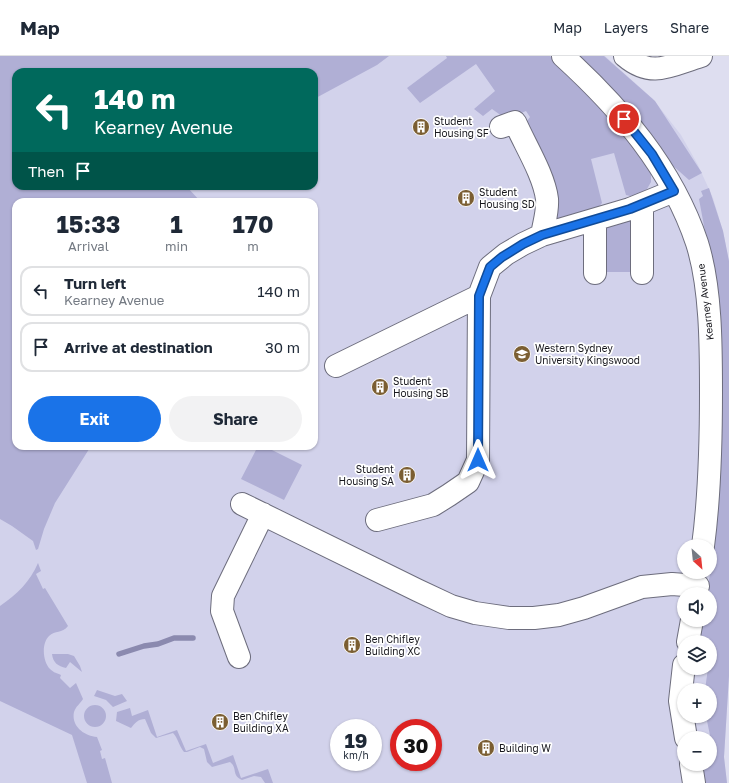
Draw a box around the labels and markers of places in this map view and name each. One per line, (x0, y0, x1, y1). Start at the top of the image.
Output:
pin (607, 102, 641, 136)
place label: Student Housing SF (434, 115, 489, 139)
building icon: Student Housing SF (411, 117, 431, 137)
place label: Student Housing SD (479, 186, 535, 210)
building icon: Student Housing SD (456, 188, 476, 208)
place label: Western Sydney University Kingswood (535, 342, 640, 366)
school or university icon: Western Sydney University Kingswood (512, 344, 532, 364)
place label: Student Housing SB (393, 375, 449, 399)
building icon: Student Housing SB (370, 377, 390, 397)
place label: Student Housing SA (339, 463, 394, 487)
building icon: Student Housing SA (397, 465, 417, 485)
place label: Ben Chifley Building XC (365, 633, 421, 657)
building icon: Ben Chifley Building XC (342, 635, 362, 655)
place label: Ben Chifley Building XA (233, 710, 289, 734)
building icon: Ben Chifley Building XA (210, 712, 230, 732)
building icon: Building W (476, 738, 496, 758)
place label: Building W (499, 742, 551, 754)

